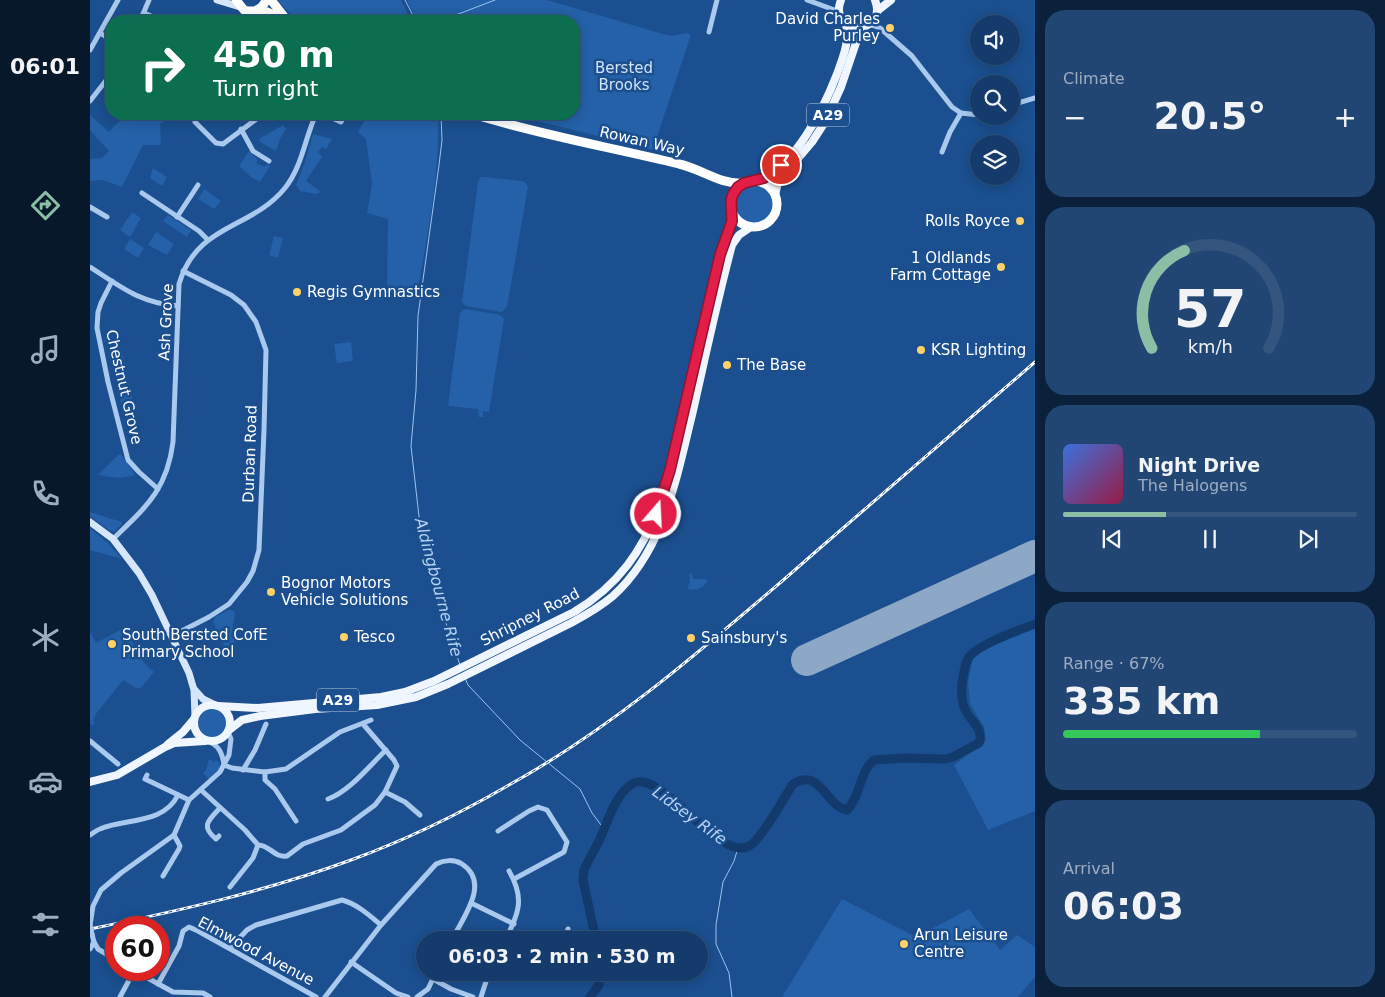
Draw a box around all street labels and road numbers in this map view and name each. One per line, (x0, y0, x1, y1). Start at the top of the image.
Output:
road number: A29 (807, 104, 849, 126)
street label: Rowan Way (598, 122, 686, 160)
street label: Ash Grove (155, 283, 177, 361)
street label: Chestnut Grove (102, 328, 146, 446)
street label: Durban Road (239, 405, 261, 503)
street label: Shripney Road (477, 584, 583, 650)
road number: A29 (317, 688, 359, 712)
street label: Elmwood Avenue (195, 913, 317, 989)

